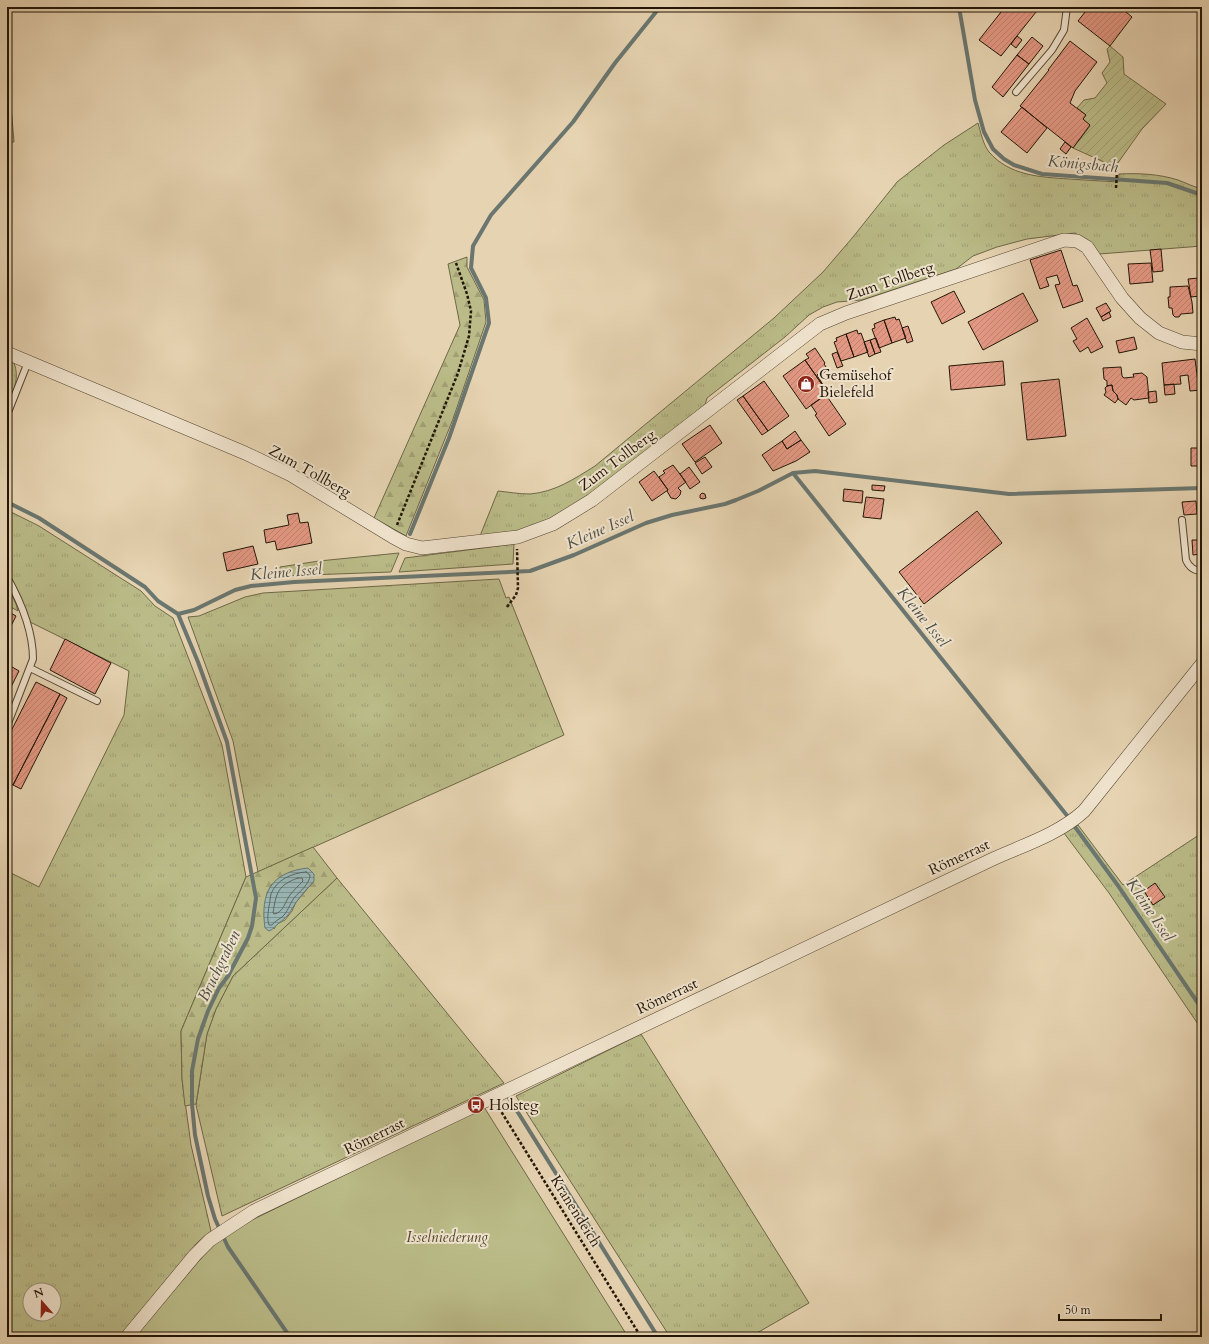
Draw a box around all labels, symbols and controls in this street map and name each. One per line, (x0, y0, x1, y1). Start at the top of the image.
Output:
water label: Königsbach (1047, 150, 1119, 178)
street label: Zum Tollberg (844, 257, 937, 305)
place label: Gemüsehof Bielefeld (819, 365, 894, 402)
shop icon: Gemüsehof Bielefeld (796, 374, 816, 394)
street label: Zum Tollberg (575, 424, 660, 495)
street label: Zum Tollberg (265, 440, 355, 502)
water label: Kleine Issel (563, 505, 638, 555)
water label: Kleine Issel (249, 558, 323, 586)
water label: Kleine Issel (892, 582, 955, 652)
street label: Römerrast (925, 834, 993, 880)
water label: Kleine Issel (1121, 874, 1180, 947)
water label: Bruchgraben (192, 927, 246, 1005)
street label: Römerrast (633, 973, 701, 1019)
bus stop icon: Holsteg (466, 1095, 486, 1115)
place label: Holsteg (489, 1095, 539, 1115)
street label: Römerrast (340, 1113, 408, 1159)
street label: Kranendeich (546, 1171, 606, 1251)
park label: Isselniederung (406, 1227, 488, 1247)
north arrow (22, 1282, 62, 1322)
text: N (32, 1284, 46, 1302)
scale bar (1059, 1296, 1161, 1322)
text: 50 m (1065, 1302, 1092, 1318)

